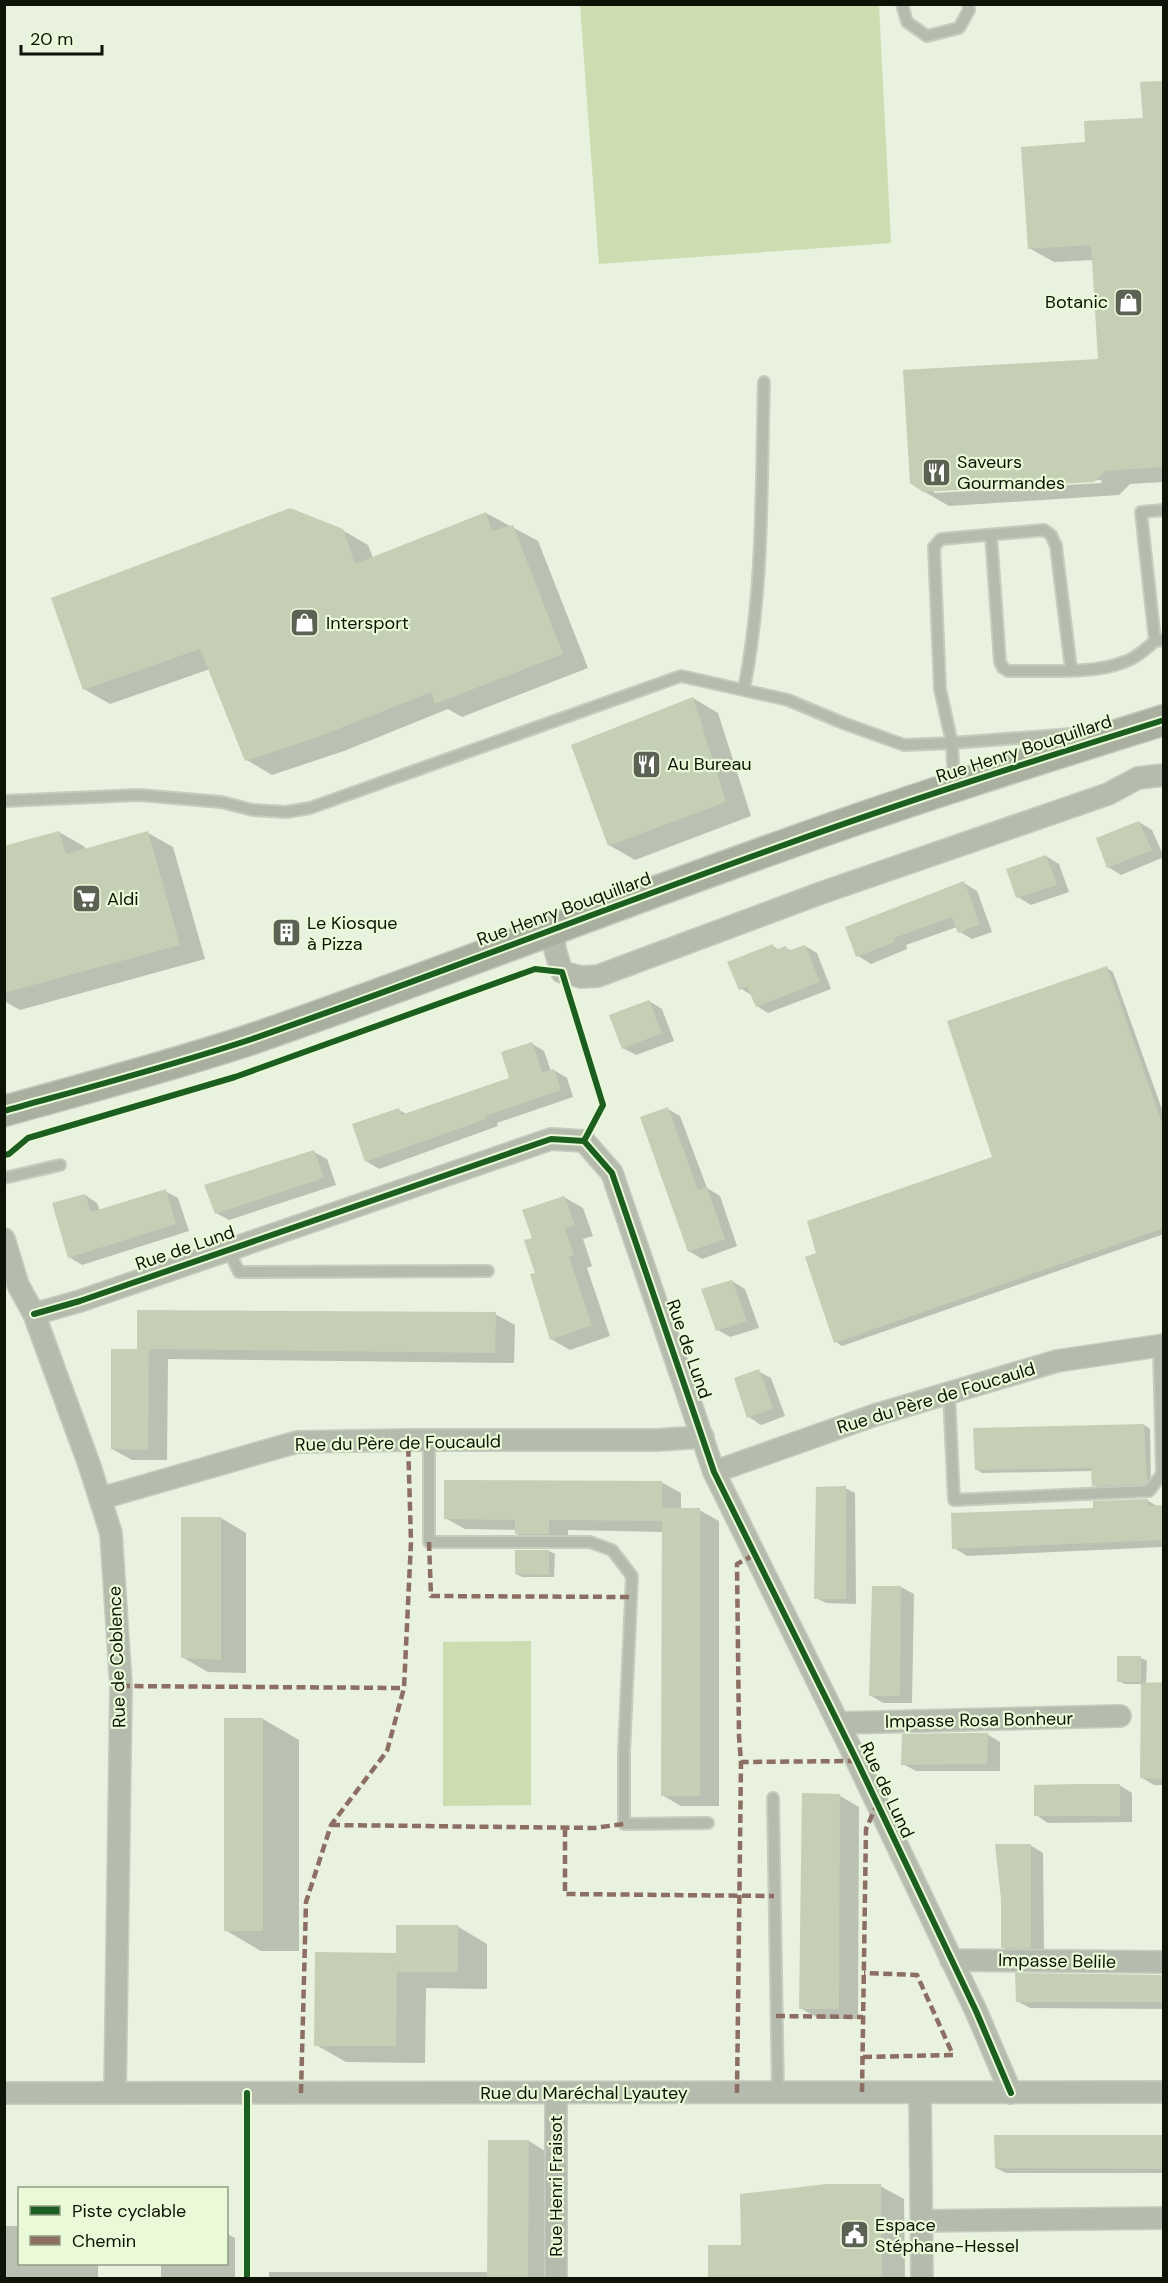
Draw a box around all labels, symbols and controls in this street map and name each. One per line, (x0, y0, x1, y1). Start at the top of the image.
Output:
scale bar (21, 18, 102, 56)
text: 20 m (30, 27, 73, 51)
shop icon: Botanic (1113, 286, 1145, 318)
place label: Botanic (1045, 290, 1108, 314)
place label: Saveurs Gourmandes (957, 450, 1065, 495)
restaurant icon: Saveurs Gourmandes (920, 456, 952, 488)
shop icon: Intersport (289, 607, 321, 639)
place label: Intersport (326, 611, 409, 635)
street label: Rue Henry Bouquillard (933, 709, 1115, 789)
restaurant icon: Au Bureau (630, 748, 662, 780)
place label: Au Bureau (667, 752, 752, 776)
street label: Rue Henry Bouquillard (474, 866, 654, 952)
supermarket icon: Aldi (70, 883, 102, 915)
place label: Aldi (107, 887, 139, 911)
place label: Le Kiosque à Pizza (307, 911, 398, 956)
building icon: Le Kiosque à Pizza (270, 917, 302, 949)
street label: Rue de Lund (132, 1220, 238, 1276)
street label: Rue de Lund (661, 1296, 717, 1402)
street label: Rue du Père de Foucauld (834, 1356, 1038, 1440)
street label: Rue du Père de Foucauld (295, 1429, 501, 1457)
street label: Rue de Coblence (103, 1585, 131, 1729)
street label: Impasse Rosa Bonheur (885, 1706, 1074, 1734)
street label: Rue de Lund (854, 1738, 920, 1842)
street label: Impasse Belile (998, 1948, 1116, 1974)
street label: Rue du Maréchal Lyautey (480, 2081, 688, 2105)
street label: Rue Henri Fraisot (544, 2115, 568, 2257)
legend (18, 2187, 228, 2265)
text: Piste cyclable (72, 2199, 186, 2223)
place label: Espace Stéphane-Hessel (875, 2213, 1019, 2258)
public building icon: Espace Stéphane-Hessel (838, 2219, 870, 2251)
text: Chemin (72, 2229, 136, 2253)

